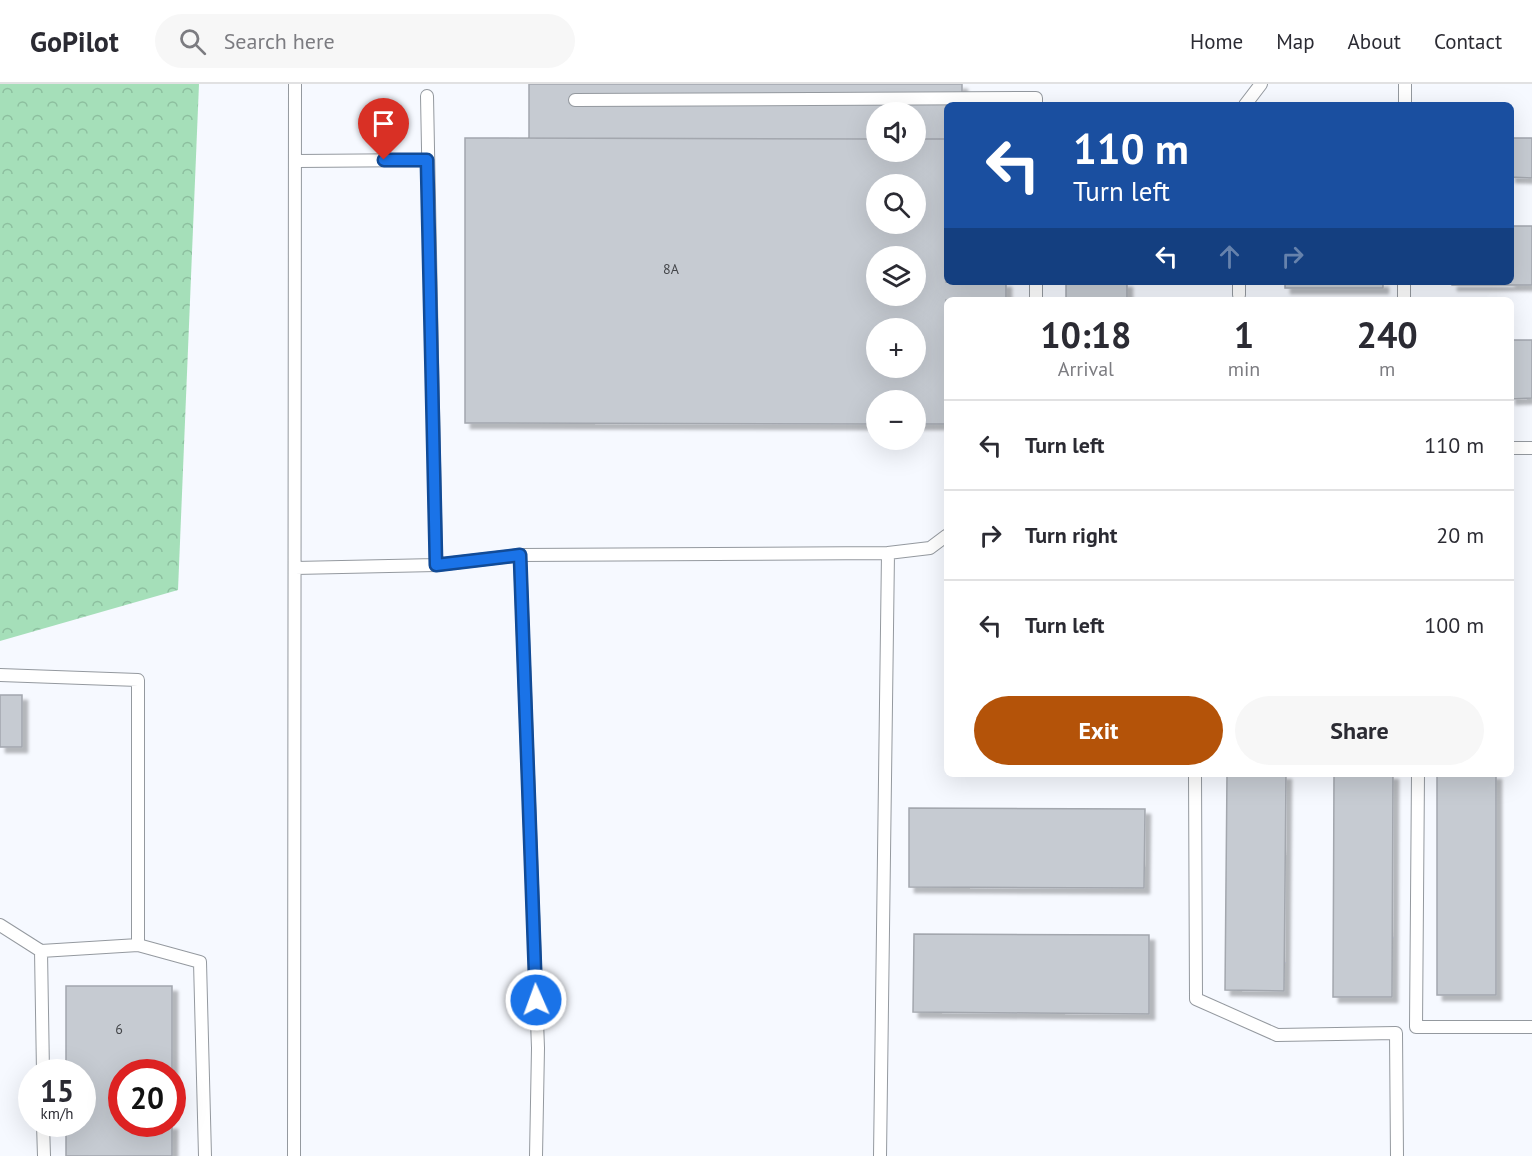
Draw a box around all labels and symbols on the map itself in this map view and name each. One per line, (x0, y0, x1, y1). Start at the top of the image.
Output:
pin (358, 98, 409, 160)
house number: 8А (663, 260, 680, 278)
position arrow (504, 968, 568, 1032)
house number: 6 (115, 1020, 123, 1038)
speed limit sign: 20 (108, 1059, 186, 1137)

